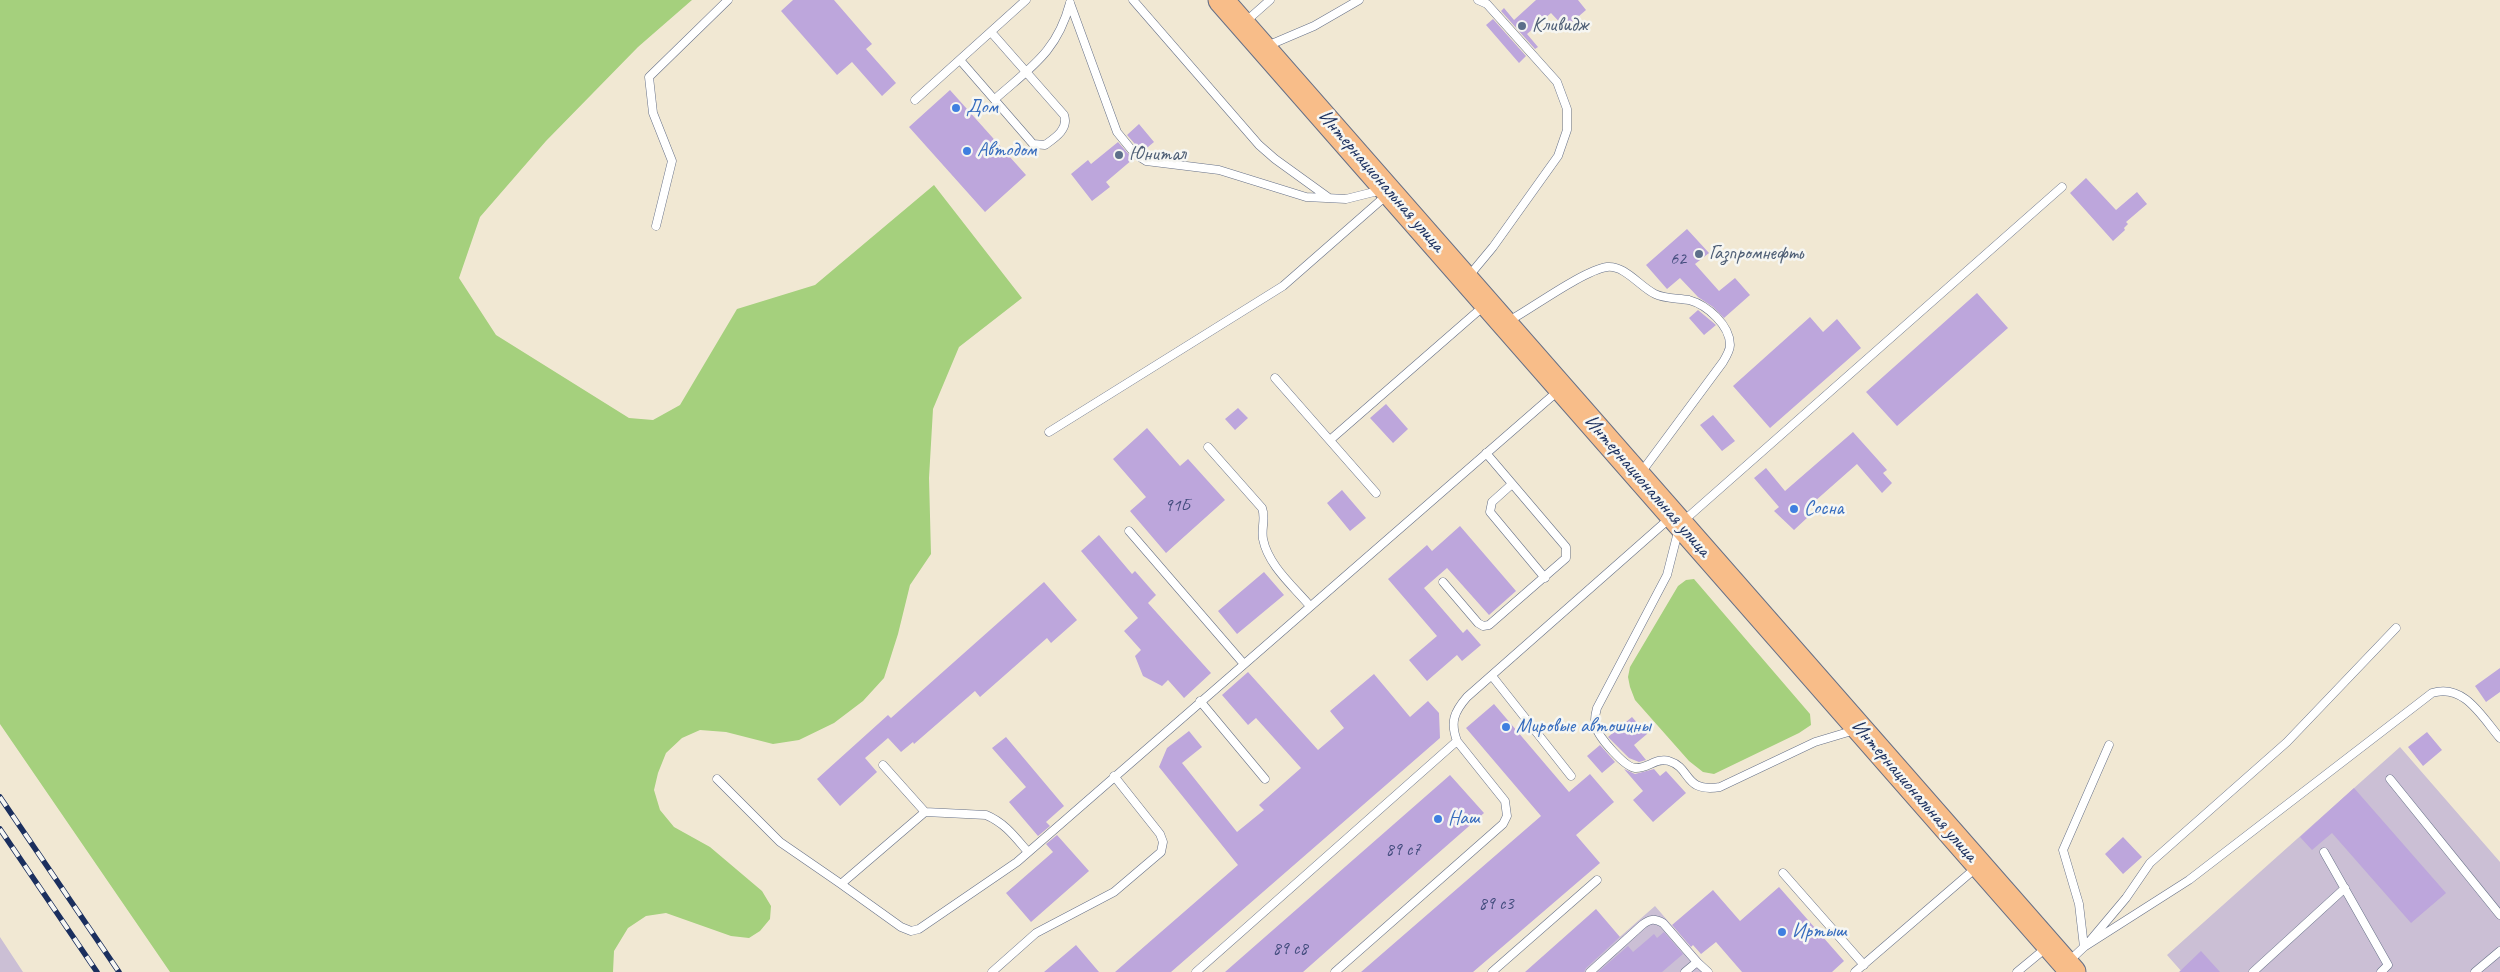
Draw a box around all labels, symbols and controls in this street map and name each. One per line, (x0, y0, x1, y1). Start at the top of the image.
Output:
place label: Кливидж (1532, 14, 1588, 38)
marker: Кливидж (1516, 20, 1528, 32)
place label: Дом (966, 96, 998, 120)
marker: Дом (950, 102, 962, 114)
street label: Интернациональная улица (1313, 105, 1449, 257)
place label: Автодом (977, 139, 1036, 163)
place label: Юнитал (1129, 143, 1186, 167)
marker: Автодом (961, 145, 973, 157)
marker: Юнитал (1113, 149, 1125, 161)
place label: Газпромнефть (1709, 242, 1803, 266)
house number: 62 (1670, 248, 1686, 270)
marker: Газпромнефть (1693, 248, 1705, 260)
street label: Интернациональная улица (1579, 410, 1715, 562)
house number: 91Б (1164, 495, 1190, 517)
place label: Сосна (1804, 497, 1843, 521)
marker: Сосна (1788, 503, 1800, 515)
place label: Мировые автошины (1516, 715, 1651, 739)
street label: Интернациональная улица (1846, 715, 1982, 867)
marker: Мировые автошины (1500, 721, 1512, 733)
place label: Наш (1448, 807, 1480, 831)
marker: Наш (1432, 813, 1444, 825)
house number: 89 с7 (1385, 839, 1421, 861)
house number: 89 с3 (1478, 893, 1514, 915)
place label: Иртыш (1792, 920, 1847, 944)
marker: Иртыш (1776, 926, 1788, 938)
house number: 89 с8 (1272, 938, 1308, 960)

